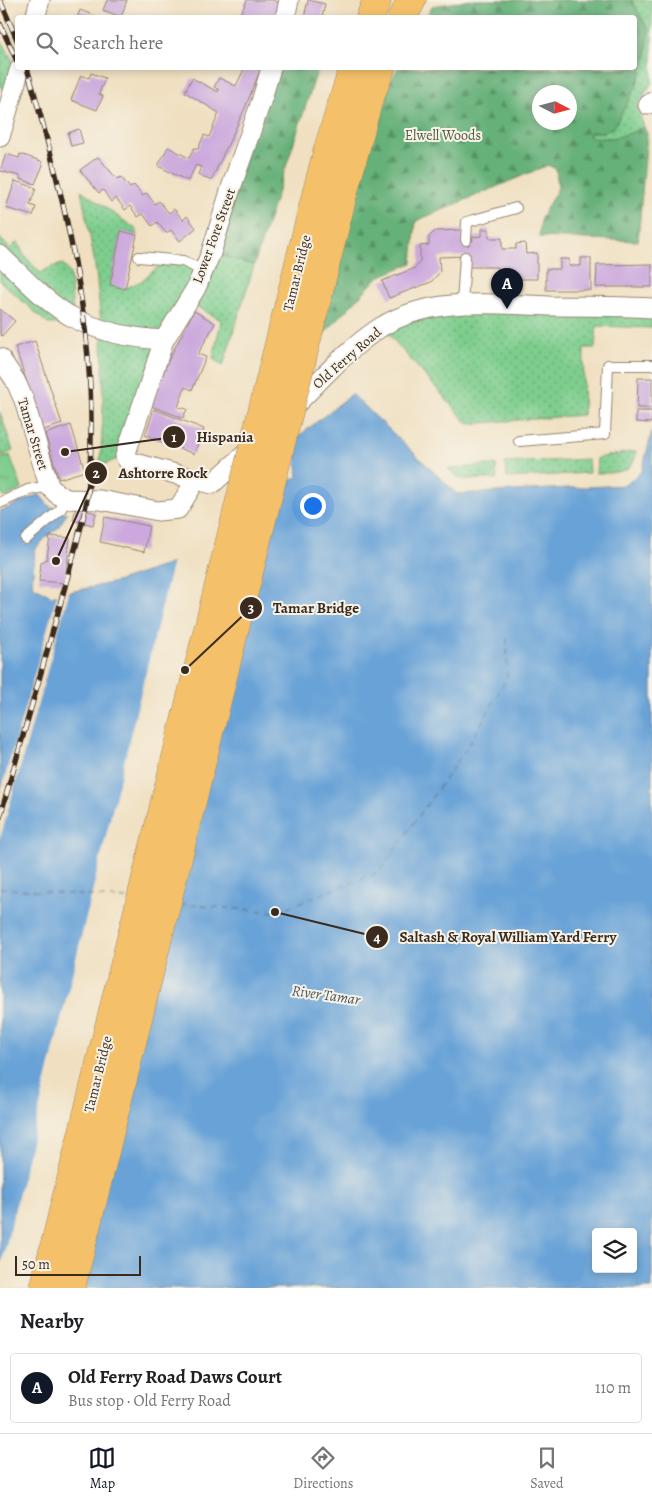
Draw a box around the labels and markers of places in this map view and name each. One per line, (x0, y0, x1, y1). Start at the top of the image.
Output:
pin: A (491, 268, 523, 309)
callout: Hispania (162, 422, 264, 452)
callout: Ashtorre Rock (84, 458, 218, 488)
callout: Tamar Bridge (238, 593, 369, 623)
callout: Saltash & Royal William Yard Ferry (365, 922, 627, 952)

